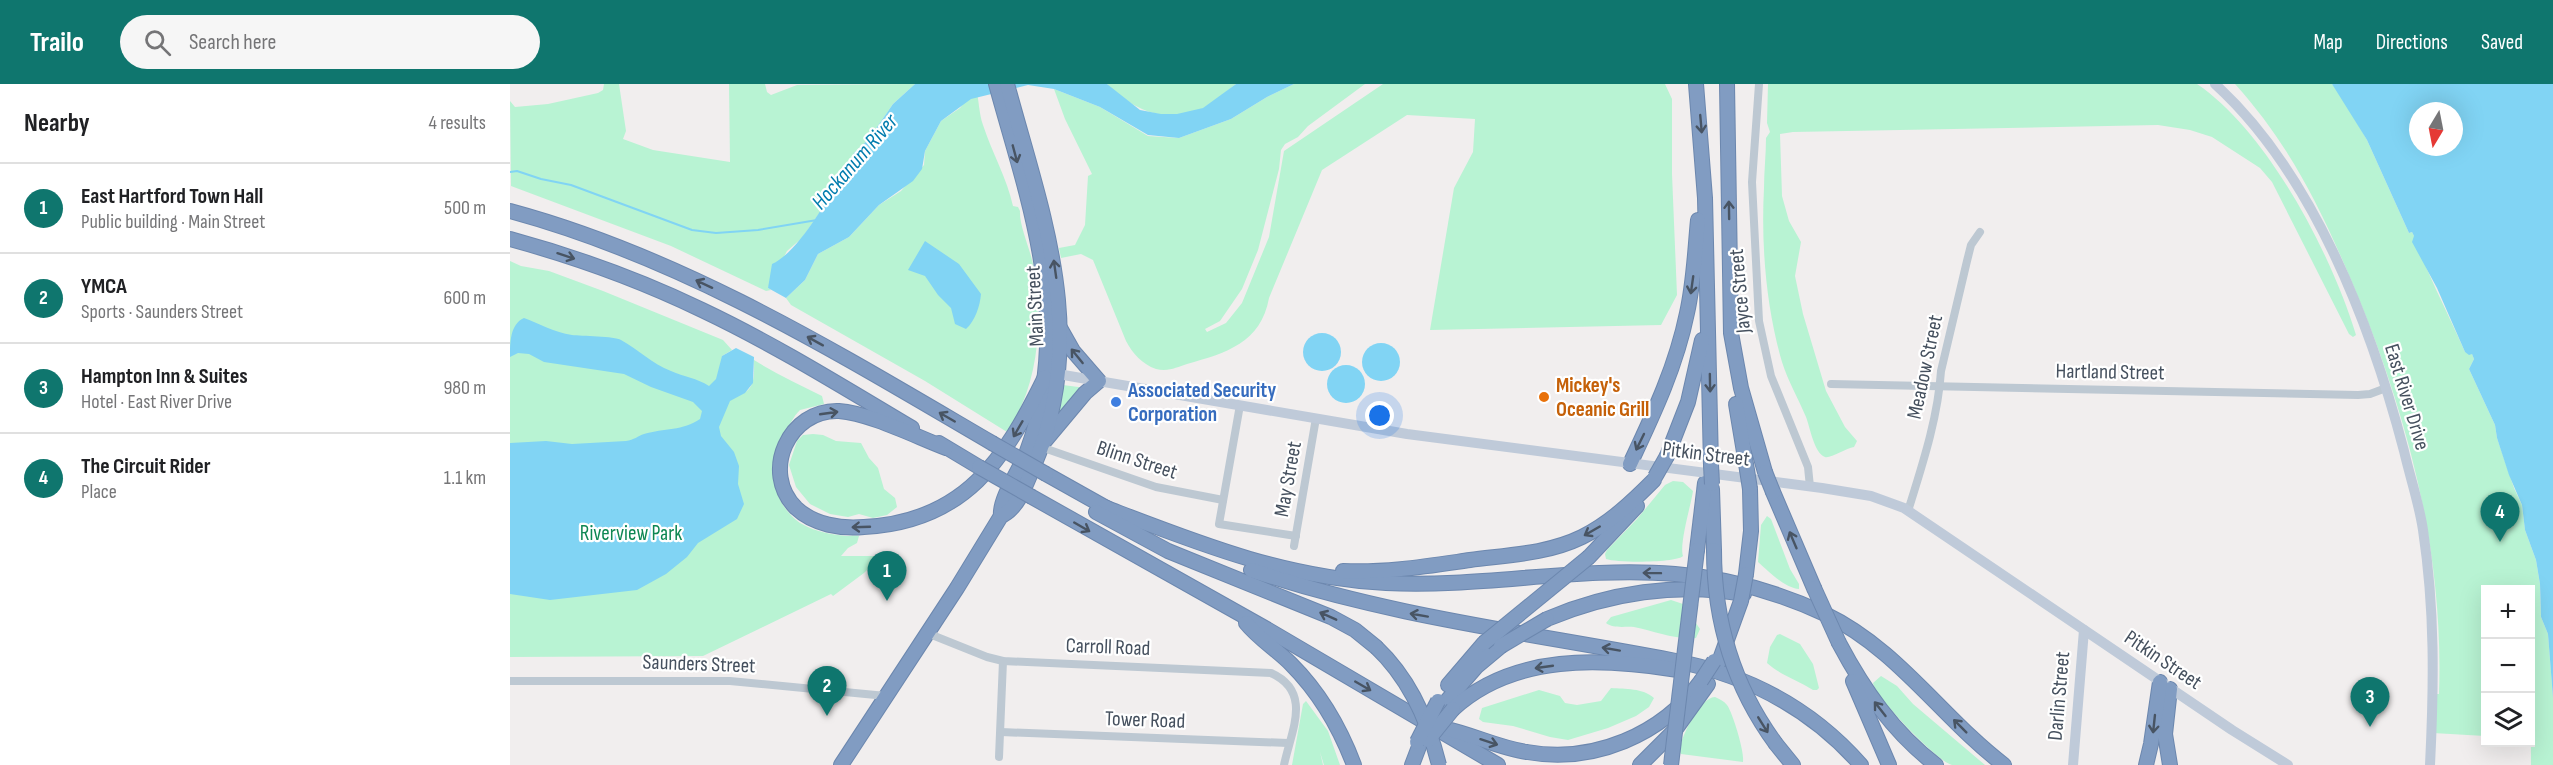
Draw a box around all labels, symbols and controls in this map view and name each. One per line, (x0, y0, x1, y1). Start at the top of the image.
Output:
search box (120, 15, 540, 69)
text: Trailo (30, 26, 84, 59)
icon: search (141, 26, 174, 59)
text: Search here (189, 29, 276, 56)
text: Map (2313, 30, 2343, 55)
text: Directions (2376, 30, 2448, 55)
text: Saved (2481, 30, 2523, 55)
north arrow (2409, 102, 2463, 156)
text: Nearby (24, 108, 90, 139)
water label: Hockanum River (806, 108, 904, 215)
text: 4 results (429, 111, 486, 135)
one-way arrow (1696, 114, 1707, 134)
one-way arrow (1009, 144, 1021, 163)
text: East Hartford Town Hall (81, 183, 263, 210)
text: 1 (40, 196, 47, 220)
text: 500 m (444, 196, 486, 220)
one-way arrow (1723, 200, 1735, 220)
text: Public building · Main Street (81, 210, 265, 234)
street label: Jayce Street (1724, 248, 1756, 335)
one-way arrow (556, 251, 575, 262)
one-way arrow (1050, 259, 1061, 279)
street label: Main Street (1020, 265, 1050, 347)
text: YMCA (81, 273, 127, 300)
one-way arrow (1686, 275, 1697, 295)
one-way arrow (695, 278, 713, 290)
text: 2 (39, 286, 48, 310)
text: 600 m (443, 286, 486, 310)
text: Sports · Saunders Street (81, 300, 243, 324)
street label: Meadow Street (1902, 313, 1948, 421)
one-way arrow (807, 335, 824, 347)
street label: East River Drive (2379, 341, 2435, 453)
one-way arrow (1070, 348, 1083, 364)
street label: Hartland Street (2055, 359, 2165, 385)
text: Hampton Inn & Suites (81, 363, 248, 390)
one-way arrow (1704, 372, 1715, 392)
place label: Mickey's Oceanic Grill (1556, 373, 1649, 422)
text: 3 (39, 376, 48, 400)
text: 980 m (443, 376, 486, 400)
place label: Associated Security Corporation (1127, 378, 1276, 427)
text: Hotel · East River Drive (81, 390, 232, 414)
marker: Mickey's Oceanic Grill (1537, 390, 1551, 404)
marker: Associated Security Corporation (1109, 395, 1123, 409)
your location (1365, 401, 1394, 430)
one-way arrow (819, 407, 838, 418)
one-way arrow (939, 411, 956, 423)
one-way arrow (1012, 420, 1024, 437)
one-way arrow (1634, 432, 1646, 450)
street label: Blinn Street (1094, 435, 1180, 485)
street label: Pitkin Street (1661, 436, 1751, 472)
street label: May Street (1269, 439, 1307, 519)
text: The Circuit Rider (81, 453, 210, 480)
text: 4 (39, 466, 48, 490)
text: 1.1 km (444, 466, 486, 490)
text: Place (81, 480, 117, 504)
pin: 4 (2480, 492, 2520, 542)
park label: Riverview Park (580, 521, 682, 546)
one-way arrow (851, 522, 871, 533)
one-way arrow (1073, 522, 1091, 533)
one-way arrow (1584, 525, 1601, 537)
one-way arrow (1787, 531, 1799, 549)
pin: 1 (868, 552, 907, 601)
one-way arrow (1643, 567, 1663, 579)
map controls (2481, 585, 2535, 747)
button: + (2481, 585, 2535, 639)
one-way arrow (1319, 609, 1337, 621)
one-way arrow (1410, 609, 1429, 620)
street label: Pitkin Street (2120, 625, 2206, 695)
street label: Carroll Road (1065, 633, 1151, 661)
button: − (2481, 639, 2535, 693)
one-way arrow (1602, 643, 1622, 654)
street label: Saunders Street (642, 650, 756, 678)
street label: Darlin Street (2043, 650, 2075, 742)
one-way arrow (1535, 661, 1555, 672)
pin: 2 (808, 666, 846, 716)
pin: 3 (2350, 678, 2390, 727)
one-way arrow (1354, 680, 1371, 692)
button: layers (2481, 693, 2535, 747)
one-way arrow (1873, 701, 1886, 717)
street label: Tower Road (1104, 706, 1186, 734)
one-way arrow (2148, 713, 2159, 733)
one-way arrow (1757, 716, 1769, 733)
one-way arrow (1953, 718, 1968, 733)
one-way arrow (1479, 738, 1498, 749)

